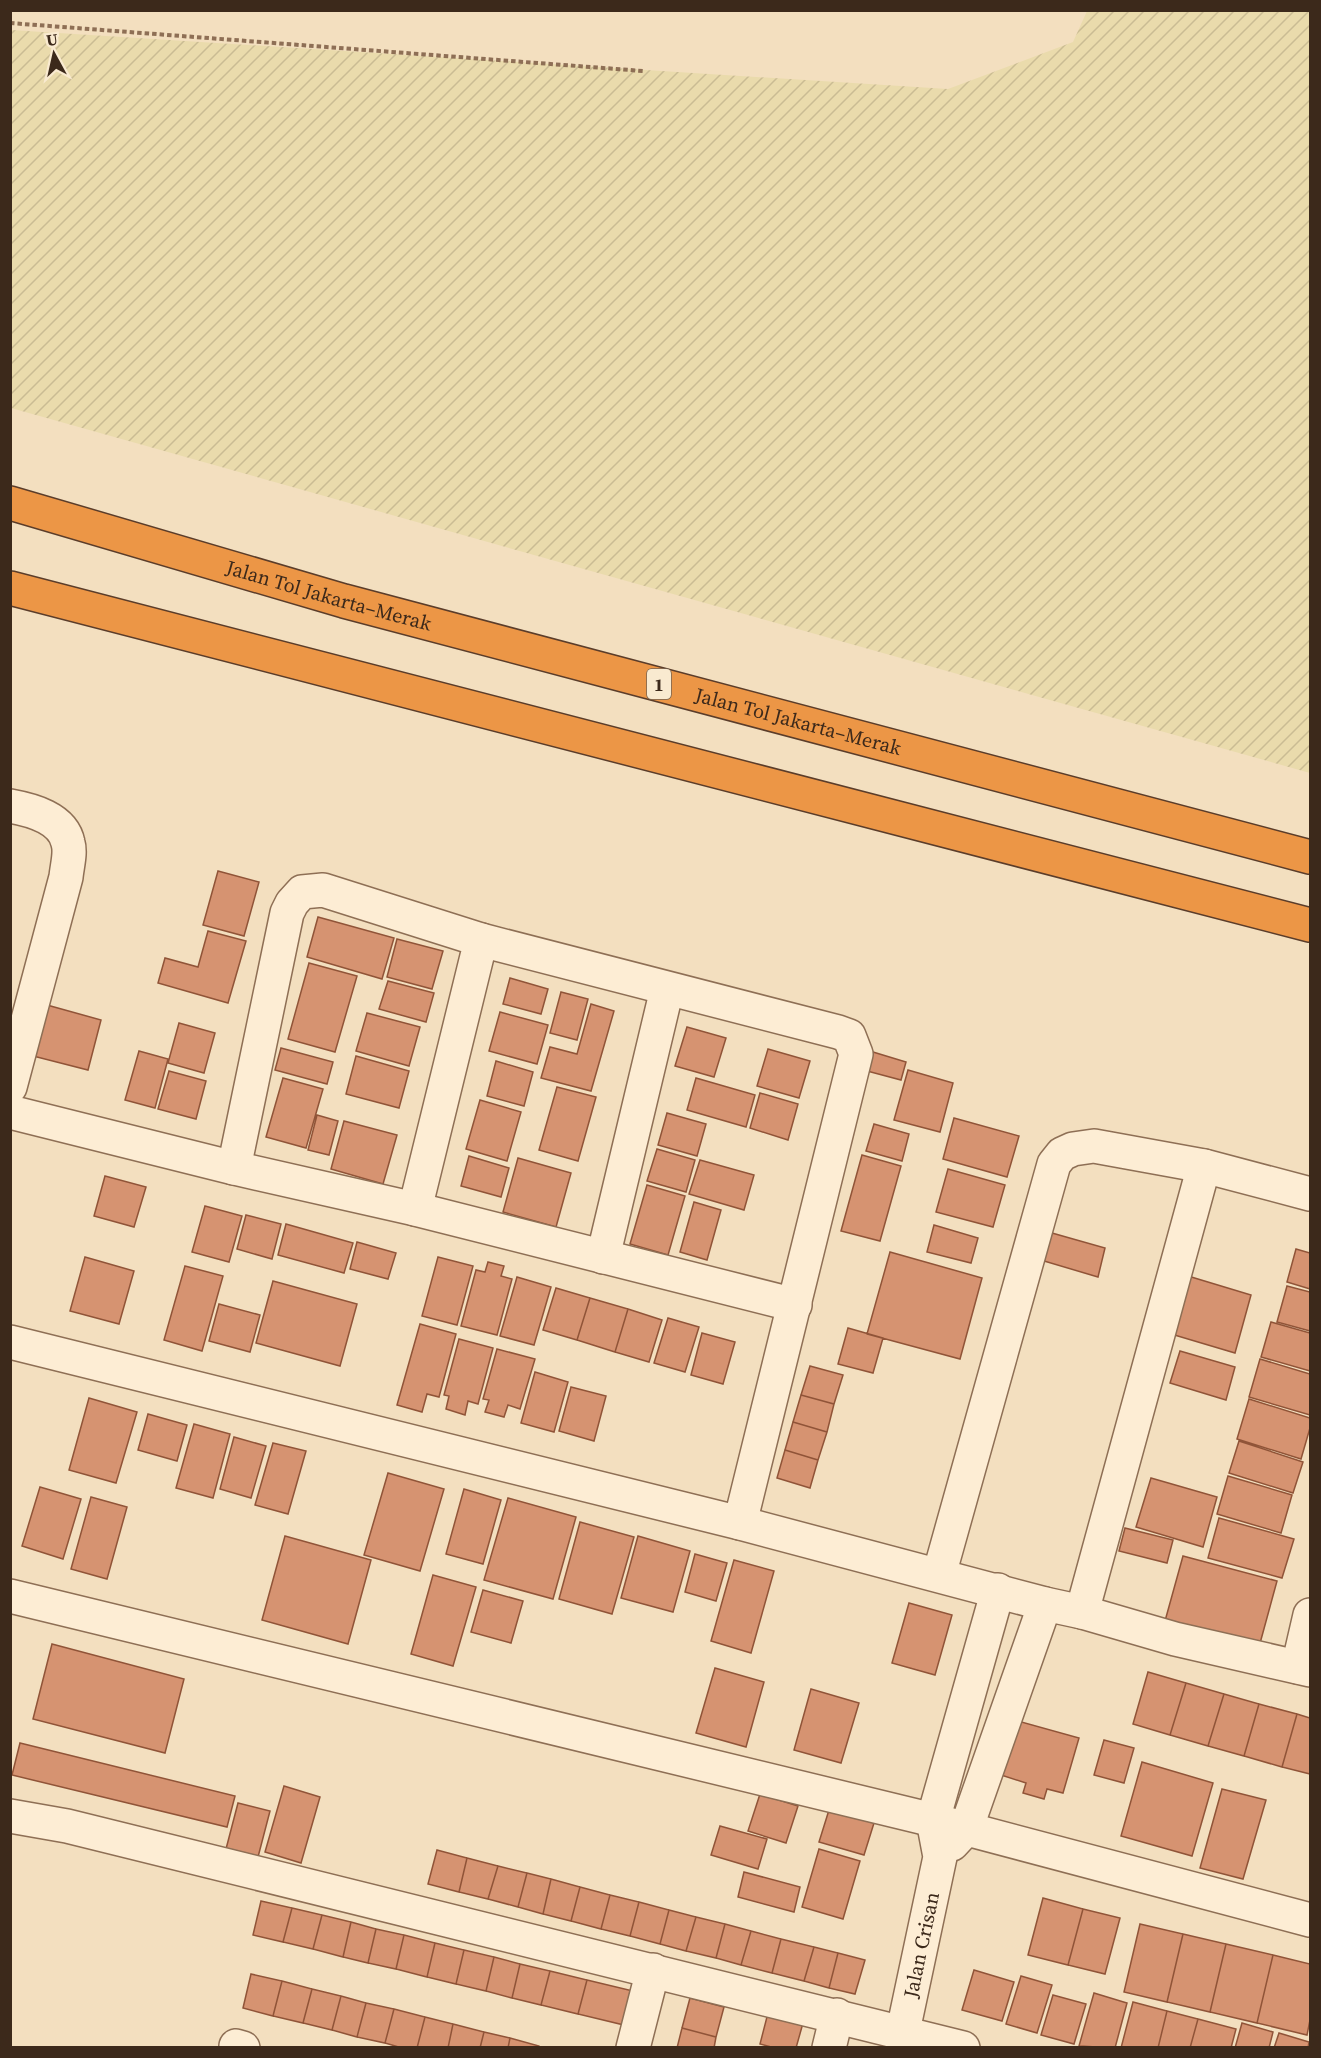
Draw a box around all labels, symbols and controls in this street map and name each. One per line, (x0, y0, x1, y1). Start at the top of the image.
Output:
north arrow (24, 24, 84, 84)
text: U (45, 27, 60, 51)
street label: Jalan Tol Jakarta–Merak (222, 553, 435, 638)
road number: 1 (647, 669, 671, 699)
street label: Jalan Tol Jakarta–Merak (691, 680, 904, 762)
street label: Jalan Crisan (896, 1889, 946, 2002)

